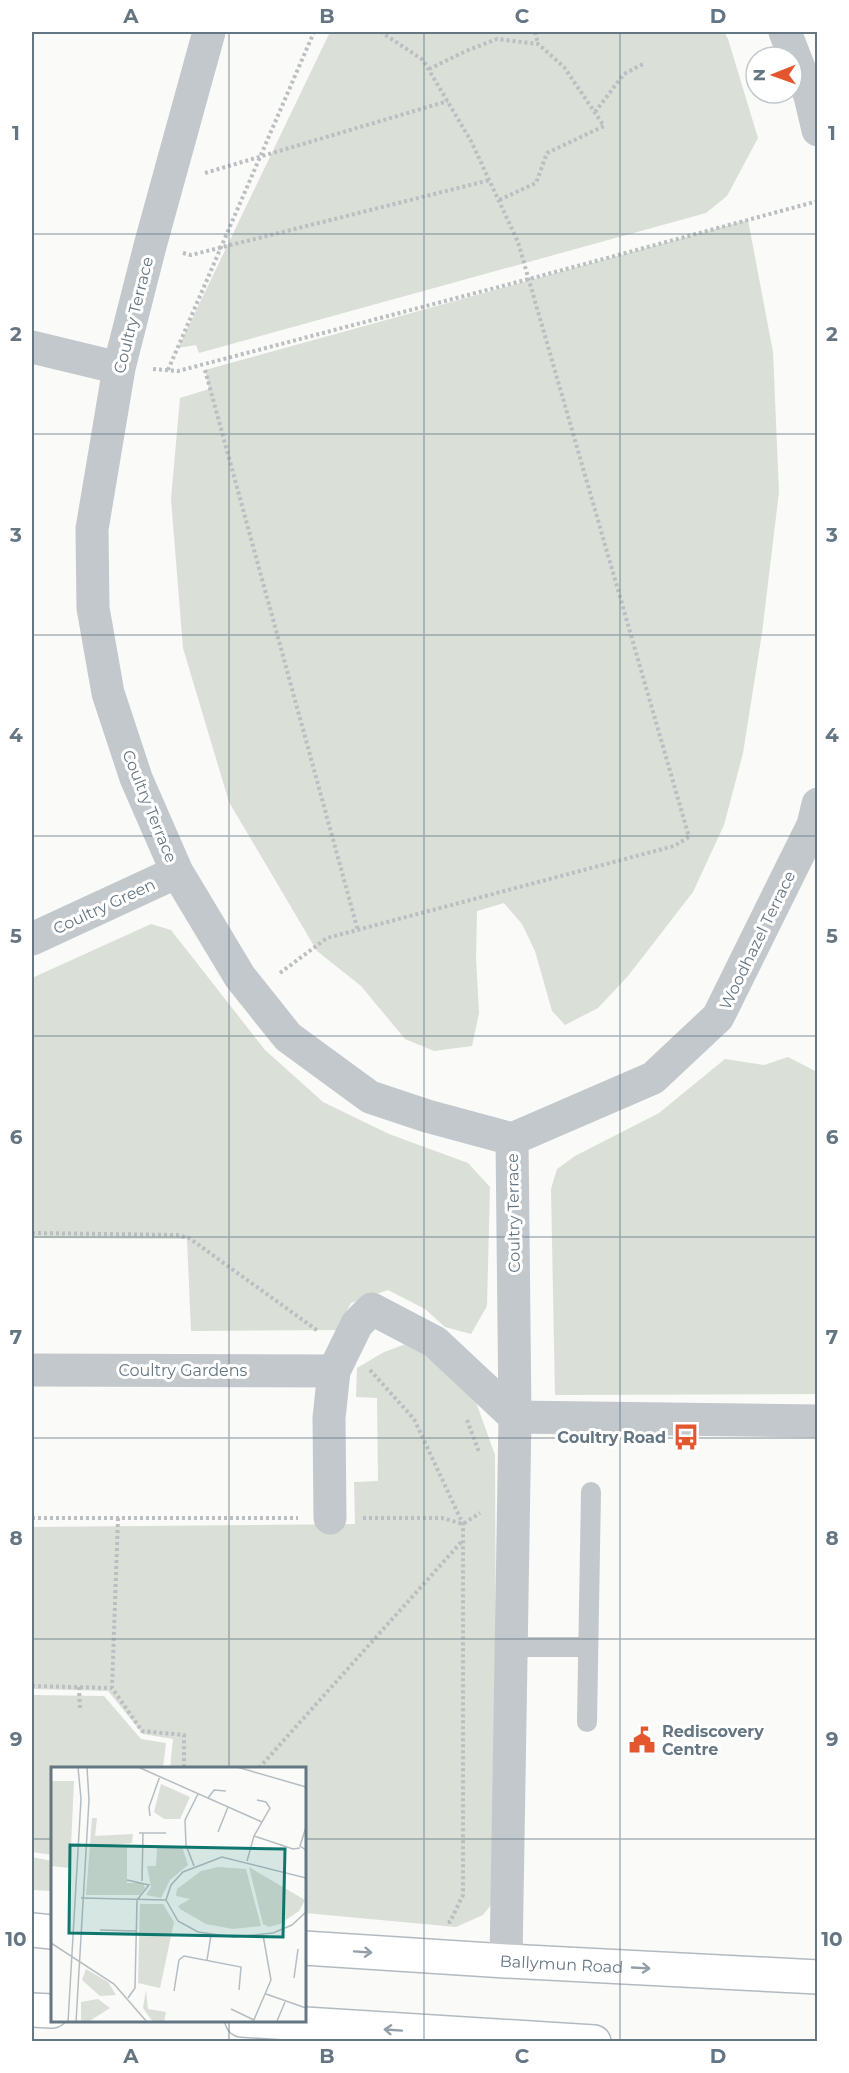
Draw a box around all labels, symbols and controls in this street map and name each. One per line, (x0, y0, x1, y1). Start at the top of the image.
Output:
text: A (122, 4, 139, 28)
text: B (319, 4, 335, 28)
text: C (515, 4, 530, 28)
text: D (710, 4, 726, 28)
north arrow (744, 45, 804, 105)
text: N (750, 69, 769, 82)
text: 1 (12, 121, 20, 145)
text: 1 (828, 121, 836, 145)
street label: Coultry Terrace (110, 255, 157, 375)
text: 2 (10, 322, 22, 346)
text: 2 (826, 322, 838, 346)
text: 3 (9, 523, 22, 547)
text: 3 (825, 523, 838, 547)
text: 4 (9, 723, 23, 747)
text: 4 (825, 723, 839, 747)
street label: Coultry Terrace (118, 747, 181, 865)
street label: Woodhazel Terrace (716, 868, 799, 1013)
street label: Coultry Green (50, 875, 158, 938)
text: 5 (10, 924, 22, 948)
text: 5 (826, 924, 838, 948)
text: 6 (10, 1125, 23, 1149)
text: 6 (826, 1125, 839, 1149)
street label: Coultry Terrace (503, 1153, 524, 1273)
text: 7 (10, 1325, 22, 1349)
text: 7 (826, 1325, 838, 1349)
street label: Coultry Gardens (119, 1361, 248, 1380)
bus stop icon: Coultry Road (671, 1422, 701, 1452)
place label: Coultry Road (557, 1428, 666, 1447)
text: 8 (9, 1526, 23, 1550)
text: 8 (825, 1526, 839, 1550)
place label: Rediscovery Centre (662, 1722, 764, 1759)
public building icon: Rediscovery Centre (627, 1725, 657, 1755)
text: 9 (10, 1727, 22, 1751)
text: 9 (826, 1727, 838, 1751)
inset map (51, 1767, 306, 2022)
text: 10 (5, 1927, 27, 1951)
text: 10 (821, 1927, 843, 1951)
one-way arrow (352, 1946, 372, 1957)
street label: Ballymun Road (499, 1952, 624, 1977)
one-way arrow (631, 1962, 651, 1973)
one-way arrow (384, 2024, 404, 2035)
text: A (122, 2044, 139, 2068)
text: B (319, 2044, 335, 2068)
text: C (515, 2044, 530, 2068)
text: D (710, 2044, 726, 2068)

